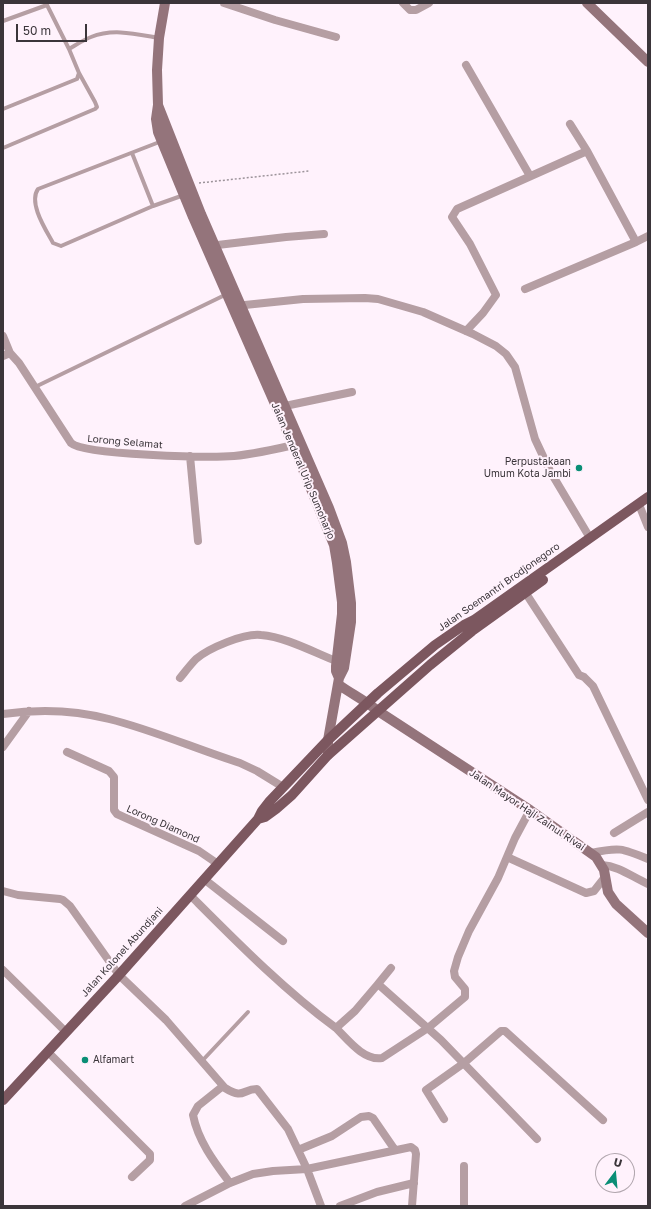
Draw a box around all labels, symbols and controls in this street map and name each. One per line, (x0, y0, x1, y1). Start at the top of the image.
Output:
scale bar (18, 16, 89, 42)
text: 50 m (23, 23, 51, 38)
street label: Jalan Jenderal Urip Sumoharjo (269, 401, 337, 541)
street label: Lorong Selamat (87, 433, 163, 451)
place label: Perpustakaan Umum Kota Jambi (484, 456, 571, 480)
marker: Perpustakaan Umum Kota Jambi (574, 463, 584, 473)
street label: Jalan Soemantri Brodjonegoro (436, 540, 562, 634)
street label: Jalan Mayor Haji Zainul Rivai (467, 767, 587, 853)
street label: Lorong Diamond (125, 803, 201, 845)
street label: Jalan Kolonel Abundjani (79, 905, 165, 999)
place label: Alfamart (93, 1054, 134, 1066)
marker: Alfamart (80, 1055, 90, 1065)
north arrow (595, 1153, 635, 1193)
text: U (613, 1155, 624, 1169)

